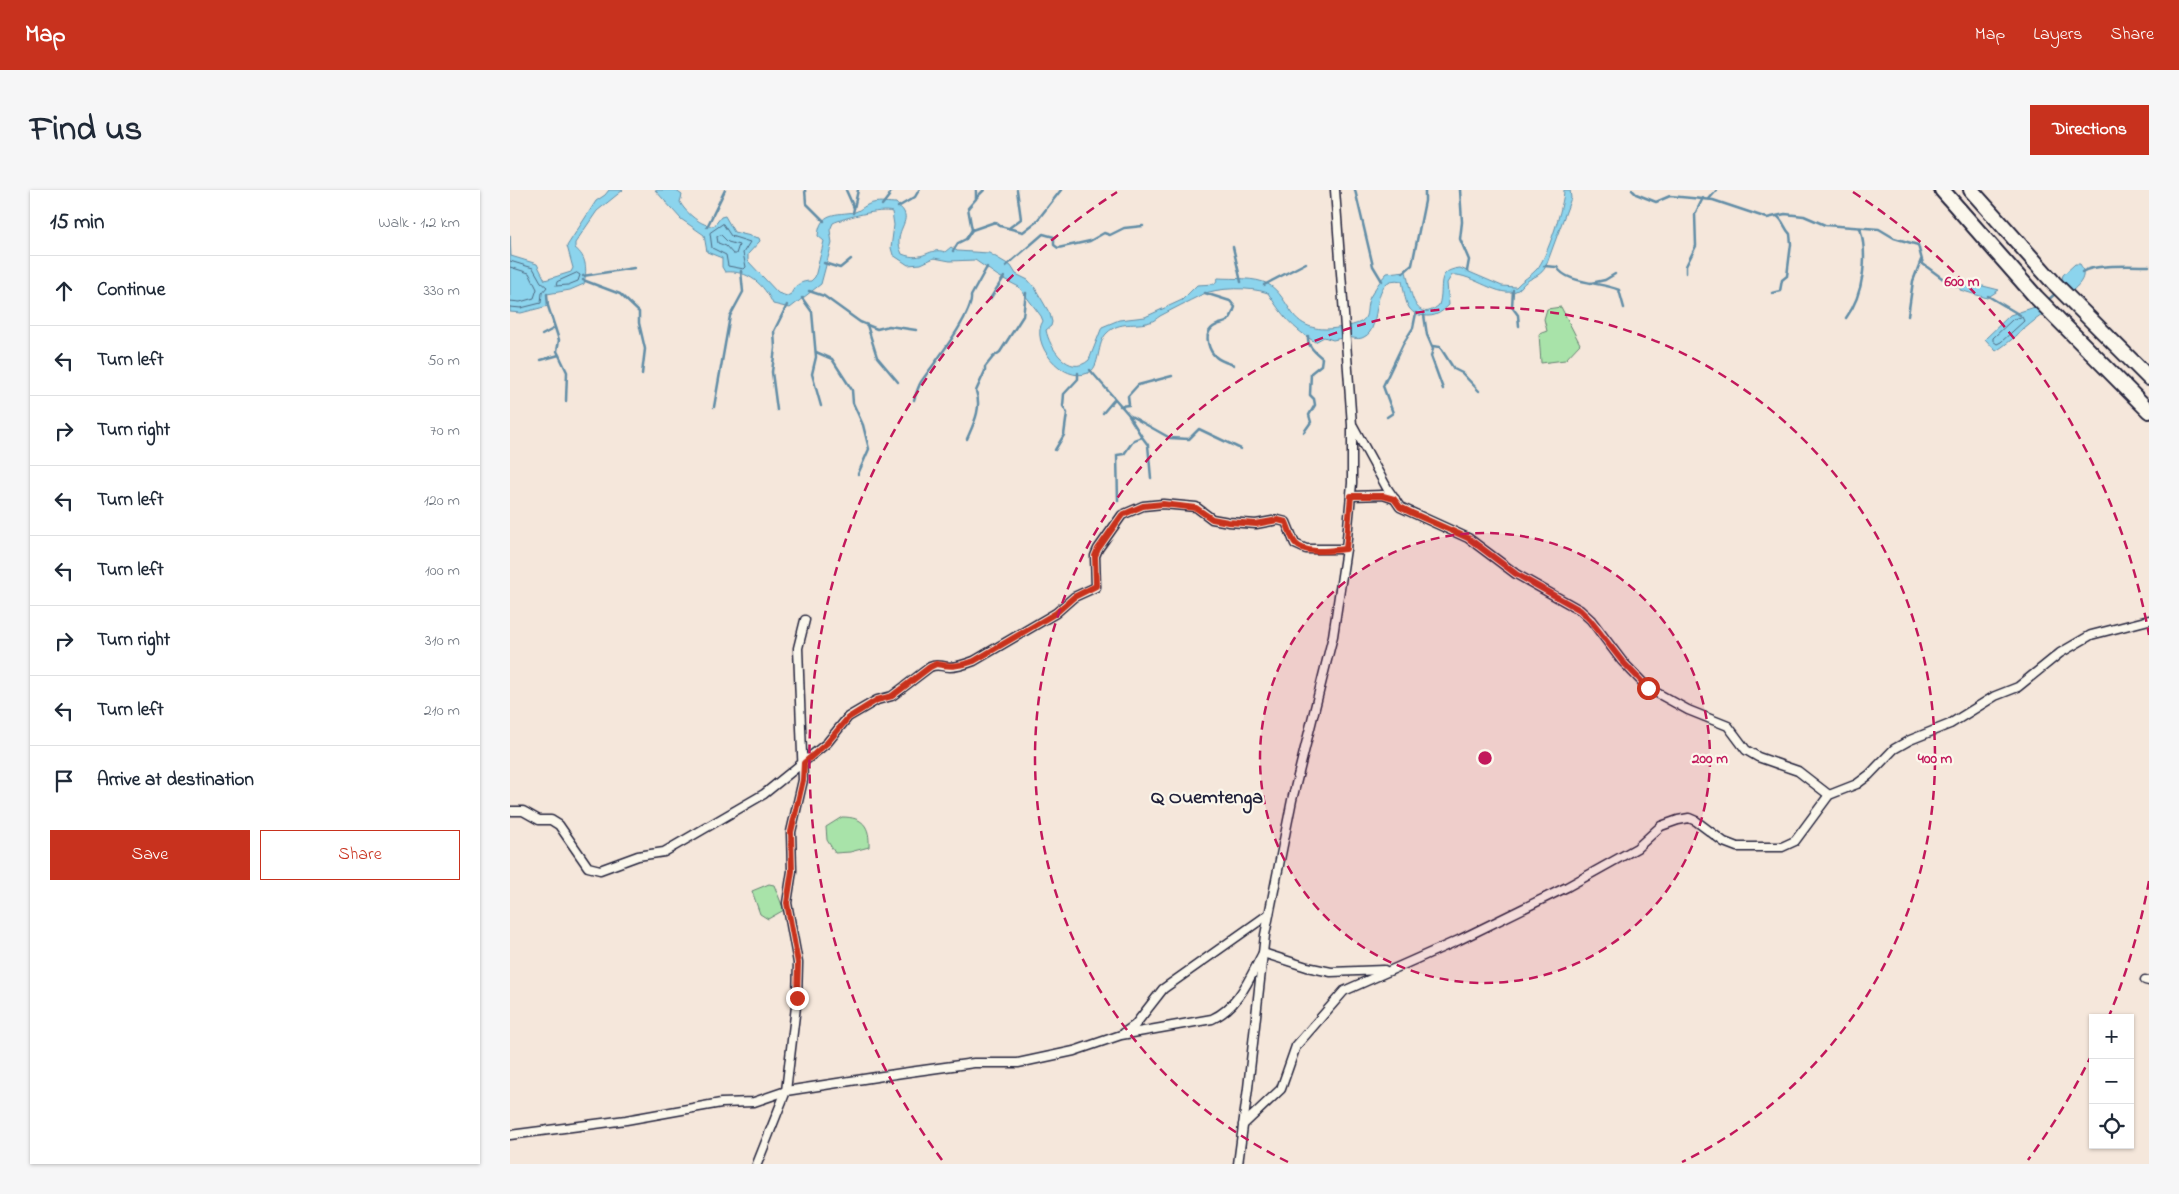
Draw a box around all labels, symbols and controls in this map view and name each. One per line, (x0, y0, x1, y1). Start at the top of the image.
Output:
text: Map (25, 18, 66, 53)
text: Map (1975, 22, 2005, 48)
text: Layers (2033, 22, 2083, 48)
text: Share (2111, 22, 2154, 48)
text: Find us (30, 105, 142, 156)
button: Directions (2030, 105, 2149, 155)
text: 15 min (50, 208, 104, 238)
text: Walk · 1.2 km (378, 211, 460, 235)
text: 600 m (1944, 271, 1980, 293)
icon: ahead (50, 277, 78, 305)
text: Continue (97, 277, 165, 304)
text: 330 m (423, 279, 460, 303)
icon: left (50, 347, 78, 375)
text: Turn left (97, 347, 164, 374)
text: 50 m (428, 349, 460, 373)
icon: right (50, 417, 78, 445)
text: Turn right (97, 417, 170, 444)
text: 70 m (430, 419, 460, 443)
icon: left (50, 487, 78, 515)
text: Turn left (97, 487, 164, 514)
text: 120 m (424, 489, 460, 513)
icon: left (50, 557, 78, 585)
text: Turn left (97, 557, 164, 584)
text: 100 m (425, 559, 460, 583)
icon: right (50, 627, 78, 655)
text: Turn right (97, 627, 170, 654)
text: 310 m (425, 629, 460, 653)
route start (1637, 677, 1660, 700)
icon: left (50, 697, 78, 725)
text: Turn left (97, 697, 164, 724)
text: 210 m (424, 699, 460, 723)
text: 200 m (1691, 748, 1728, 770)
text: 400 m (1917, 748, 1953, 770)
centre of rings (1476, 749, 1494, 767)
icon: arrive (50, 767, 78, 795)
text: Arrive at destination (97, 767, 254, 794)
district label: Q Ouemtenga (1151, 784, 1263, 814)
button: Save (50, 830, 250, 880)
button: Share (260, 830, 460, 880)
route end (786, 987, 809, 1010)
map controls (2089, 1014, 2134, 1149)
button: + (2089, 1014, 2134, 1059)
button: − (2089, 1059, 2134, 1104)
button: locate (2089, 1104, 2134, 1149)

